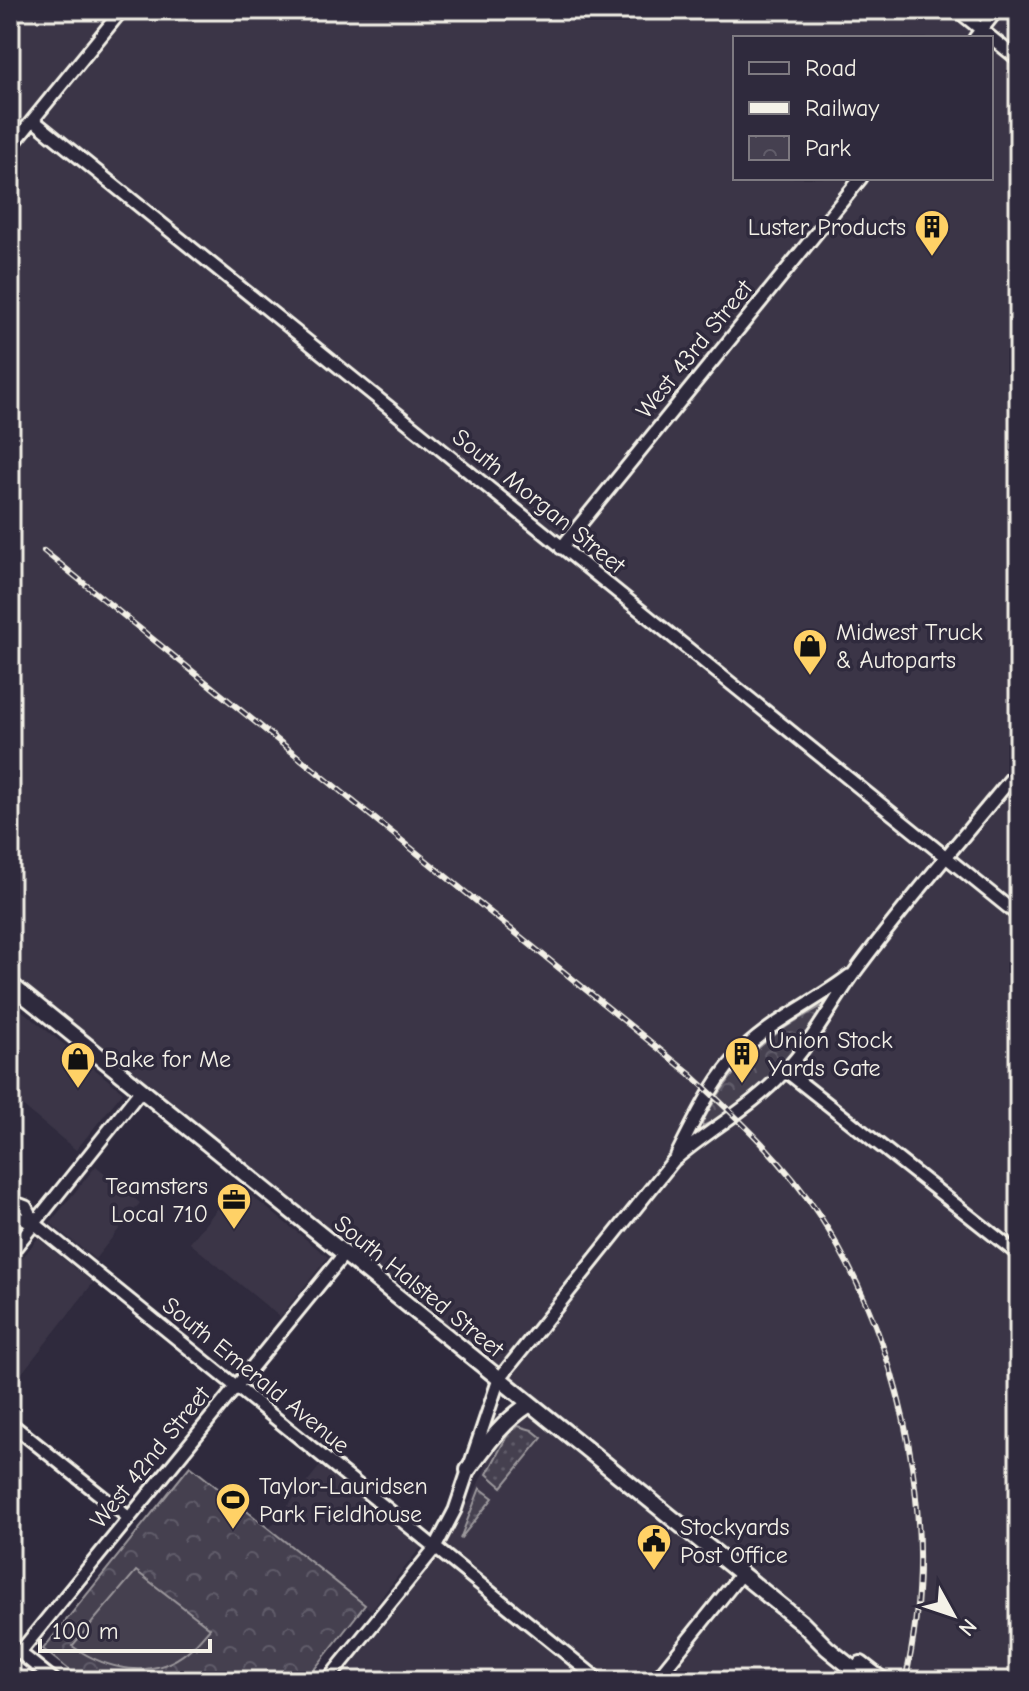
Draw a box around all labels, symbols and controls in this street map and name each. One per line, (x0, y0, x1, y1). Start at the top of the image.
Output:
legend (733, 36, 993, 180)
text: Road (805, 54, 857, 82)
text: Railway (805, 94, 879, 122)
text: Park (805, 134, 851, 162)
building icon: Luster Products (913, 208, 951, 258)
place label: Luster Products (748, 213, 906, 241)
street label: West 43rd Street (630, 273, 759, 424)
street label: South Morgan Street (447, 423, 632, 580)
place label: Midwest Truck & Autoparts (836, 618, 983, 674)
shop icon: Midwest Truck & Autoparts (791, 627, 829, 677)
place label: Union Stock Yards Gate (768, 1026, 893, 1082)
building icon: Union Stock Yards Gate (723, 1035, 761, 1085)
shop icon: Bake for Me (59, 1040, 97, 1090)
place label: Bake for Me (104, 1045, 231, 1073)
place label: Teamsters Local 710 (105, 1172, 208, 1228)
office icon: Teamsters Local 710 (215, 1181, 253, 1231)
street label: South Halsted Street (329, 1209, 510, 1364)
street label: South Emerald Avenue (157, 1291, 355, 1459)
street label: West 42nd Street (84, 1380, 216, 1534)
place label: Taylor-Lauridsen Park Fieldhouse (259, 1472, 428, 1528)
sports icon: Taylor-Lauridsen Park Fieldhouse (214, 1481, 252, 1531)
place label: Stockyards Post Office (680, 1513, 790, 1569)
public building icon: Stockyards Post Office (635, 1522, 673, 1572)
north arrow (913, 1575, 993, 1655)
scale bar (40, 1603, 210, 1653)
text: N (953, 1613, 982, 1641)
text: 100 m (52, 1617, 119, 1645)

